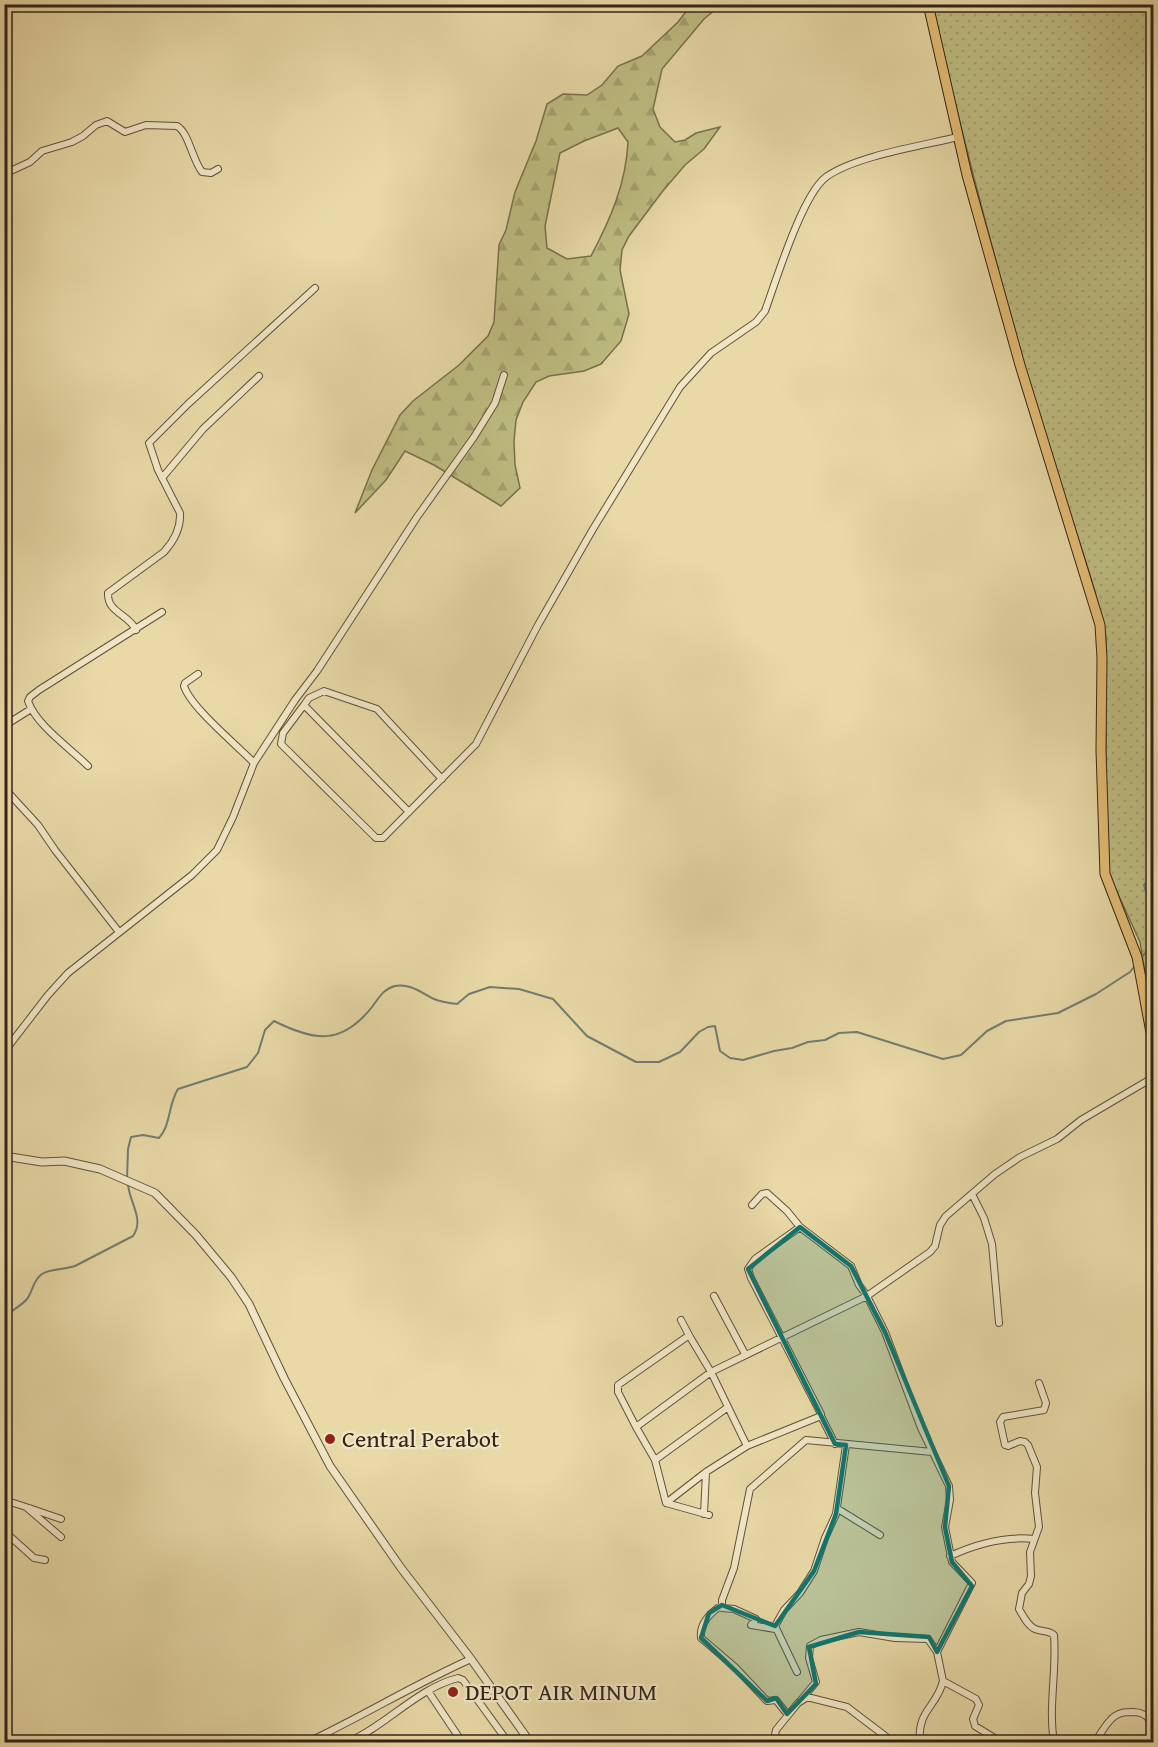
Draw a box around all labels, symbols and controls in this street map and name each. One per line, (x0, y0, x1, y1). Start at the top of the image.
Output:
place label: Central Perabot (342, 1421, 500, 1456)
marker: Central Perabot (323, 1432, 337, 1446)
place label: DEPOT AIR MINUM (465, 1674, 657, 1709)
marker: DEPOT AIR MINUM (446, 1685, 460, 1699)

